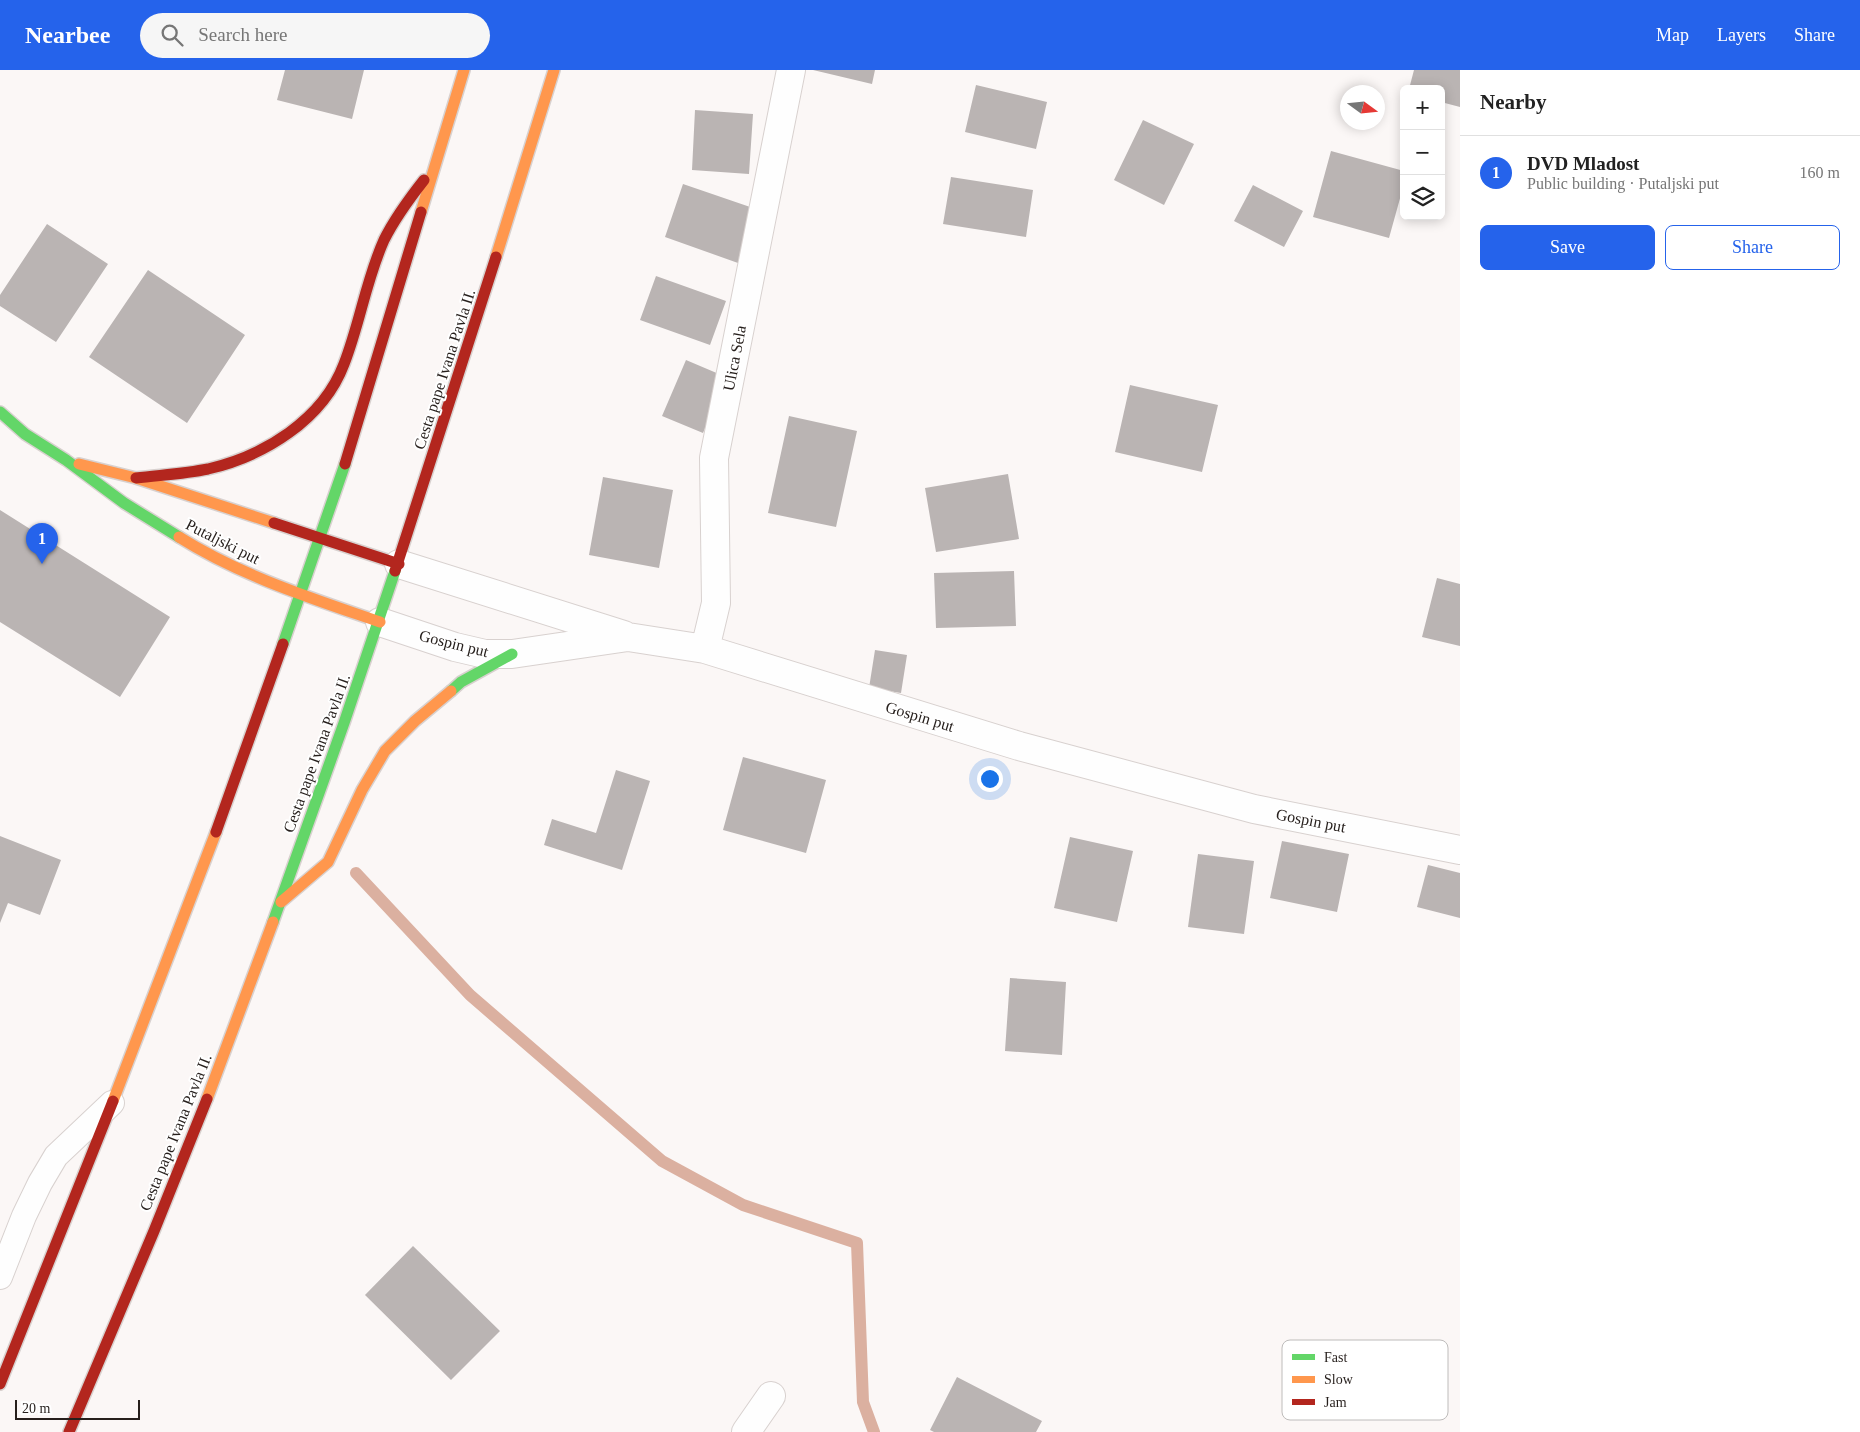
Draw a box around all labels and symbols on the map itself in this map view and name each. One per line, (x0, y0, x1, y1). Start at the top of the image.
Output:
north arrow (1340, 85, 1385, 130)
street label: Cesta pape Ivana Pavla II. (411, 287, 479, 452)
street label: Ulica Sela (720, 324, 749, 392)
street label: Putaljski put (183, 516, 263, 568)
pin: 1 (26, 523, 58, 564)
street label: Gospin put (417, 627, 491, 661)
street label: Cesta pape Ivana Pavla II. (280, 672, 354, 835)
street label: Gospin put (883, 698, 957, 736)
your location (977, 766, 1003, 792)
street label: Gospin put (1274, 805, 1348, 837)
street label: Cesta pape Ivana Pavla II. (136, 1051, 216, 1213)
legend (1282, 1340, 1448, 1420)
text: Fast (1324, 1350, 1347, 1365)
text: Slow (1324, 1372, 1354, 1387)
text: Jam (1324, 1395, 1347, 1410)
scale bar (15, 1397, 140, 1420)

